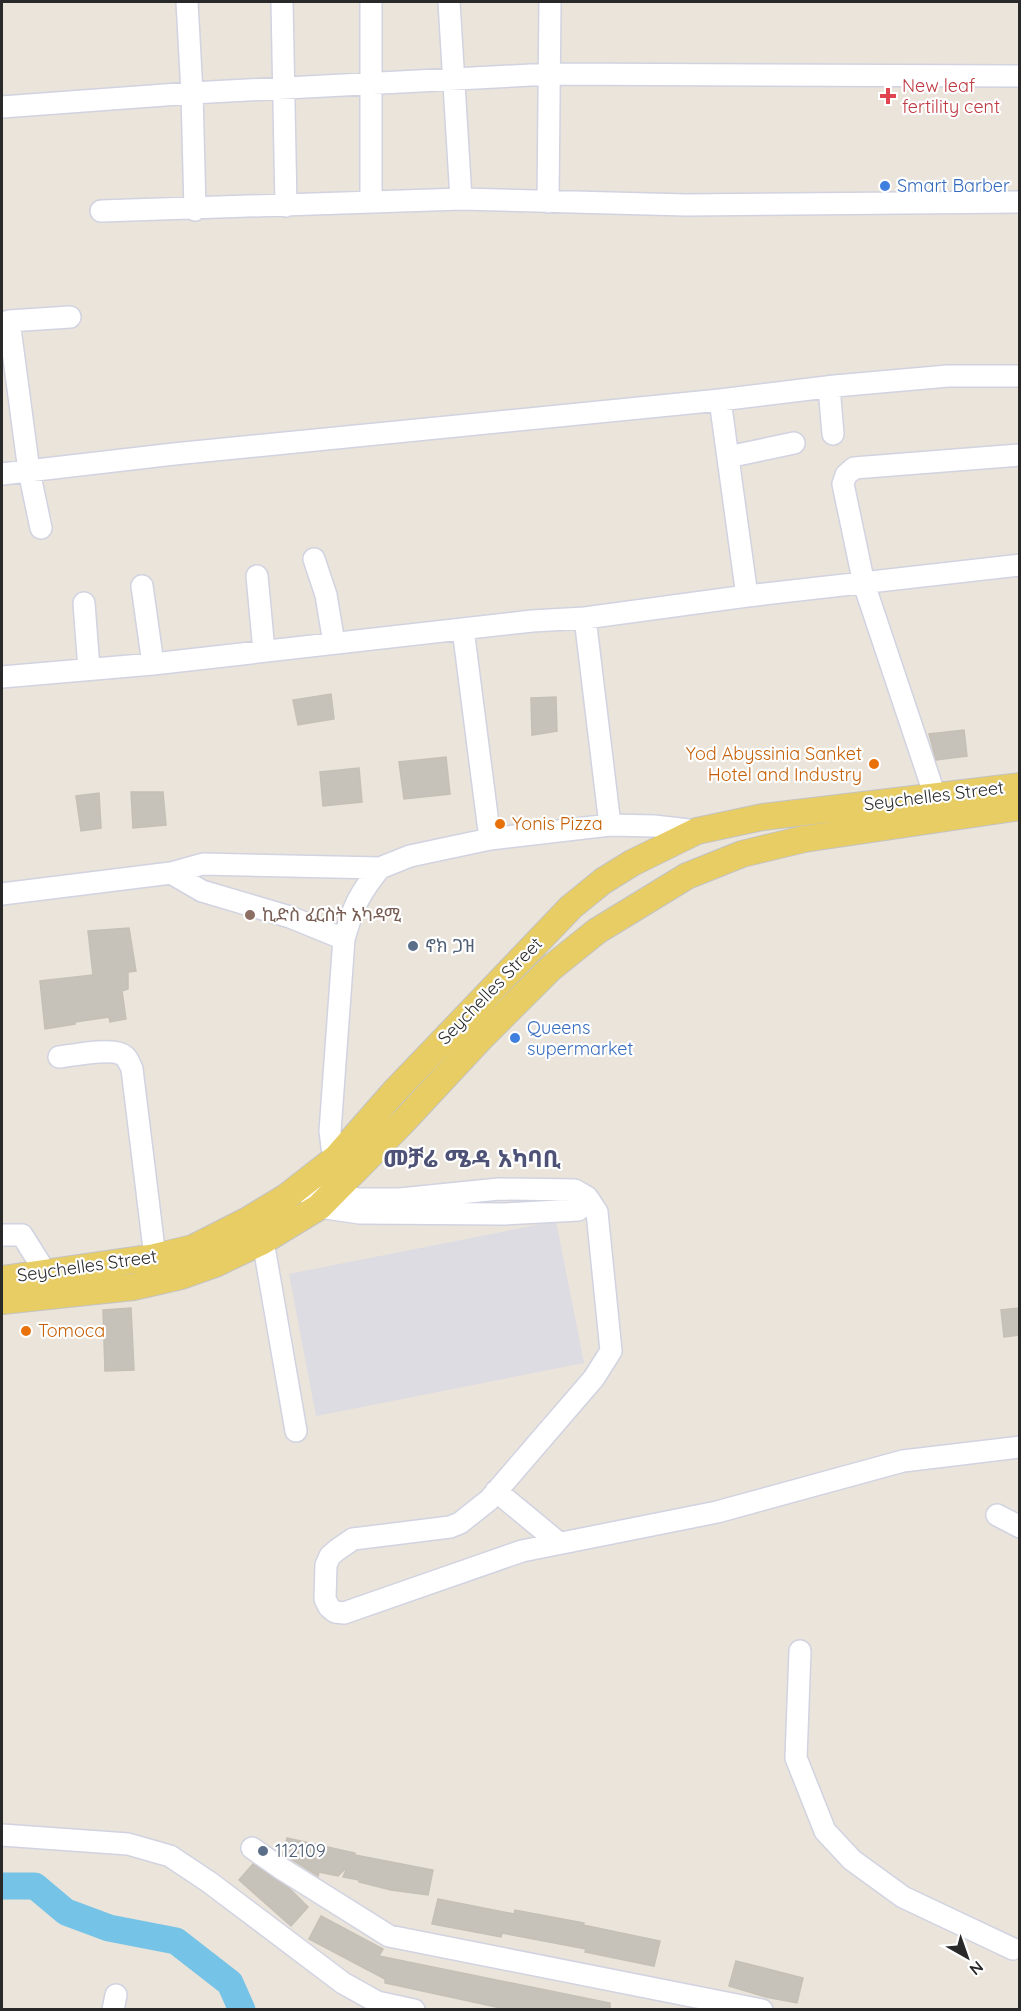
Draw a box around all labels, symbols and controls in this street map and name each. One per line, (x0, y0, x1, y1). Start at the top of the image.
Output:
place label: New leaf fertility cent (902, 74, 1000, 118)
marker: New leaf fertility cent (879, 87, 897, 105)
place label: Smart Barber (897, 174, 1010, 197)
marker: Smart Barber (878, 179, 892, 193)
place label: Yod Abyssinia Sanket Hotel and Industry (686, 742, 862, 786)
marker: Yod Abyssinia Sanket Hotel and Industry (867, 757, 881, 771)
street label: Seychelles Street (863, 776, 1005, 816)
place label: Yonis Pizza (512, 812, 603, 835)
marker: Yonis Pizza (493, 817, 507, 831)
place label: ኪድስ ፈርስት አካዳሚ (262, 903, 401, 926)
marker: ኪድስ ፈርስት አካዳሚ (243, 908, 257, 922)
street label: Seychelles Street (432, 932, 547, 1049)
place label: ኖክ ጋዝ (425, 934, 475, 957)
marker: ኖክ ጋዝ (406, 939, 420, 953)
place label: Queens supermarket (527, 1016, 633, 1060)
marker: Queens supermarket (508, 1031, 522, 1045)
district label: መቻሬ ሜዳ አካባቢ (383, 1143, 561, 1173)
street label: Seychelles Street (16, 1244, 158, 1287)
place label: Tomoca (38, 1319, 105, 1342)
marker: Tomoca (19, 1324, 33, 1338)
place label: 112109 (275, 1839, 326, 1862)
marker: 112109 (256, 1844, 270, 1858)
north arrow (937, 1927, 997, 1987)
text: N (966, 1957, 988, 1980)

